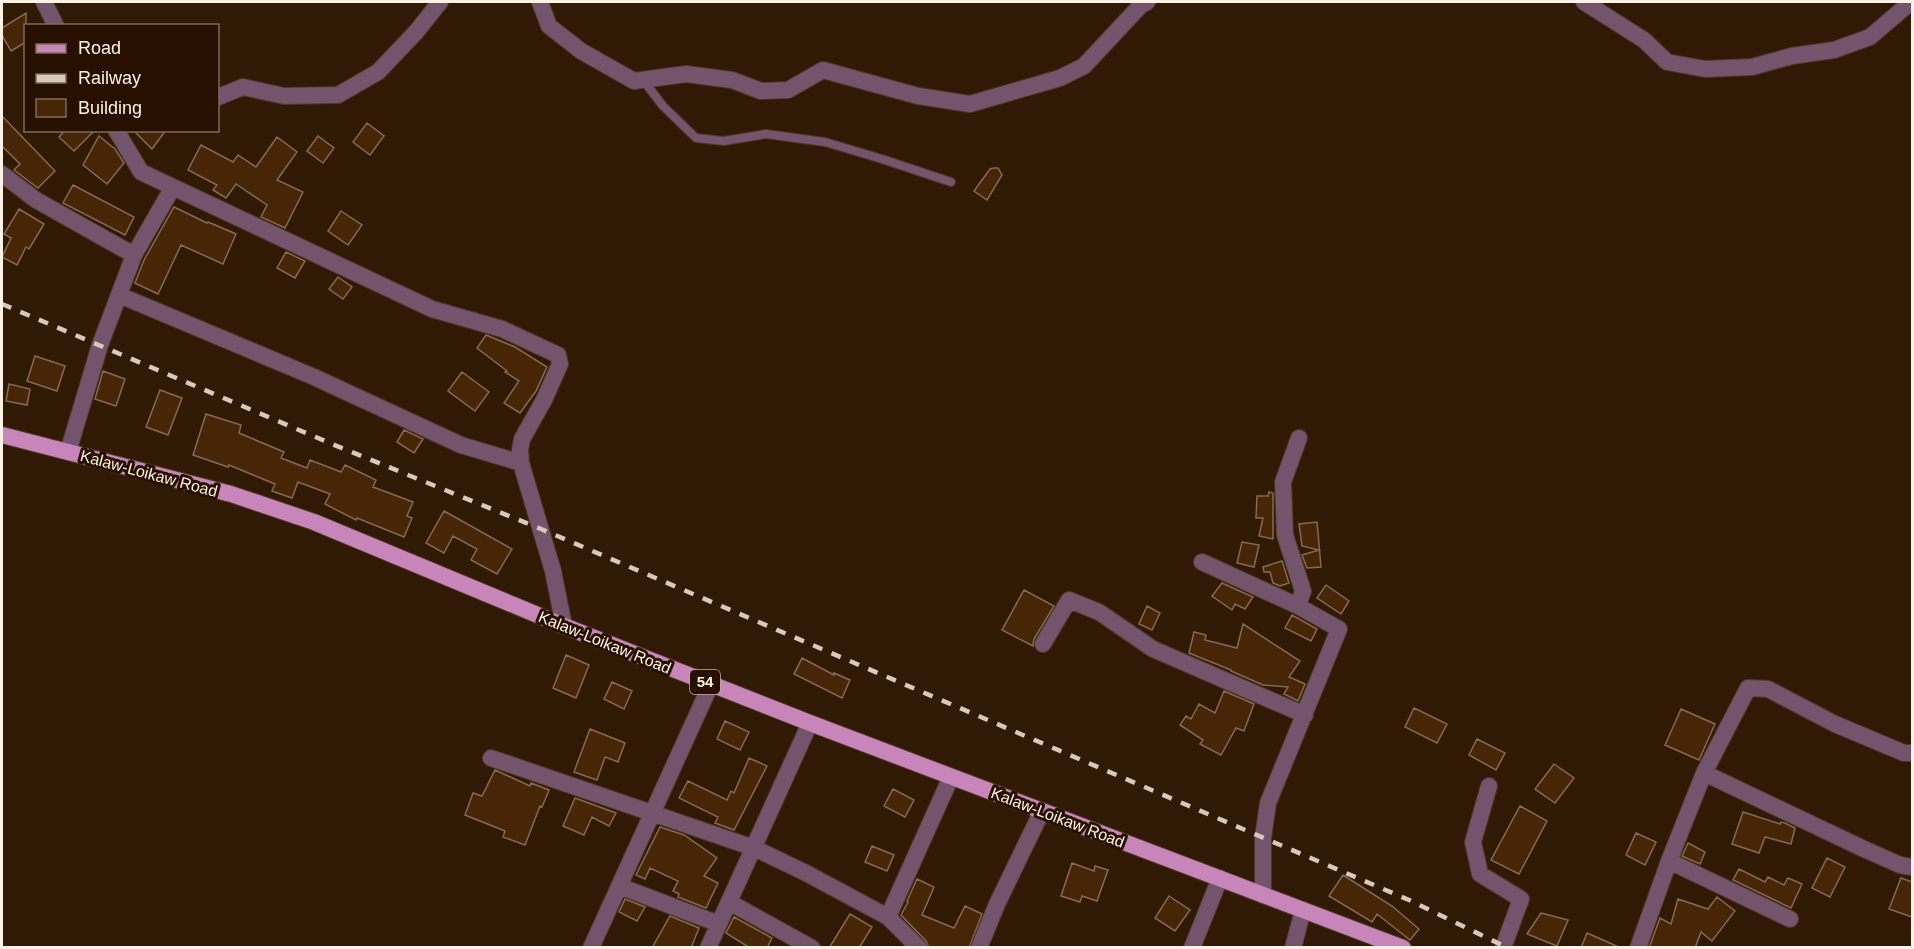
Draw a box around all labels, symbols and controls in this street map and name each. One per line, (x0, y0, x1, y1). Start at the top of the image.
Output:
legend (24, 24, 219, 132)
text: Road (78, 38, 121, 58)
text: Railway (78, 68, 141, 88)
text: Building (78, 98, 142, 118)
street label: Kalaw-Loikaw Road (78, 447, 219, 500)
street label: Kalaw-Loikaw Road (536, 608, 674, 677)
road number: 54 (690, 670, 720, 694)
street label: Kalaw-Loikaw Road (989, 784, 1127, 851)

